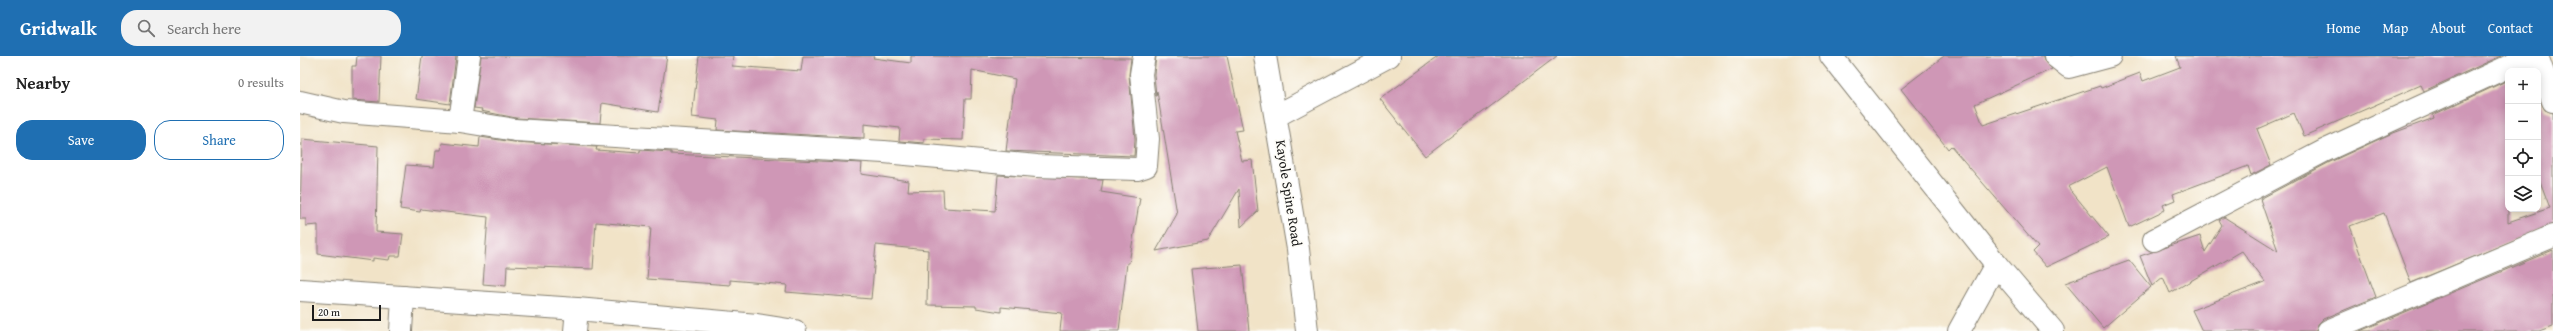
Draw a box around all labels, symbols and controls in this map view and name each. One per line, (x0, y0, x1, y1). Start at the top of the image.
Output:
search box (121, 10, 401, 46)
text: Gridwalk (20, 14, 97, 42)
icon: search (135, 17, 157, 39)
text: Search here (167, 18, 241, 39)
text: Home (2326, 18, 2361, 38)
text: Map (2383, 18, 2408, 38)
text: About (2430, 18, 2466, 38)
text: Contact (2488, 18, 2533, 38)
map controls (2505, 68, 2541, 212)
button: + (2505, 68, 2541, 104)
text: Nearby (16, 70, 70, 95)
text: 0 results (238, 73, 284, 92)
button: − (2505, 104, 2541, 140)
button: Save (16, 120, 146, 160)
button: Share (154, 120, 284, 160)
street label: Kayole Spine Road (1271, 138, 1307, 248)
button: locate (2505, 140, 2541, 176)
button: layers (2505, 176, 2541, 212)
scale bar (312, 303, 381, 322)
text: 20 m (318, 304, 340, 320)

